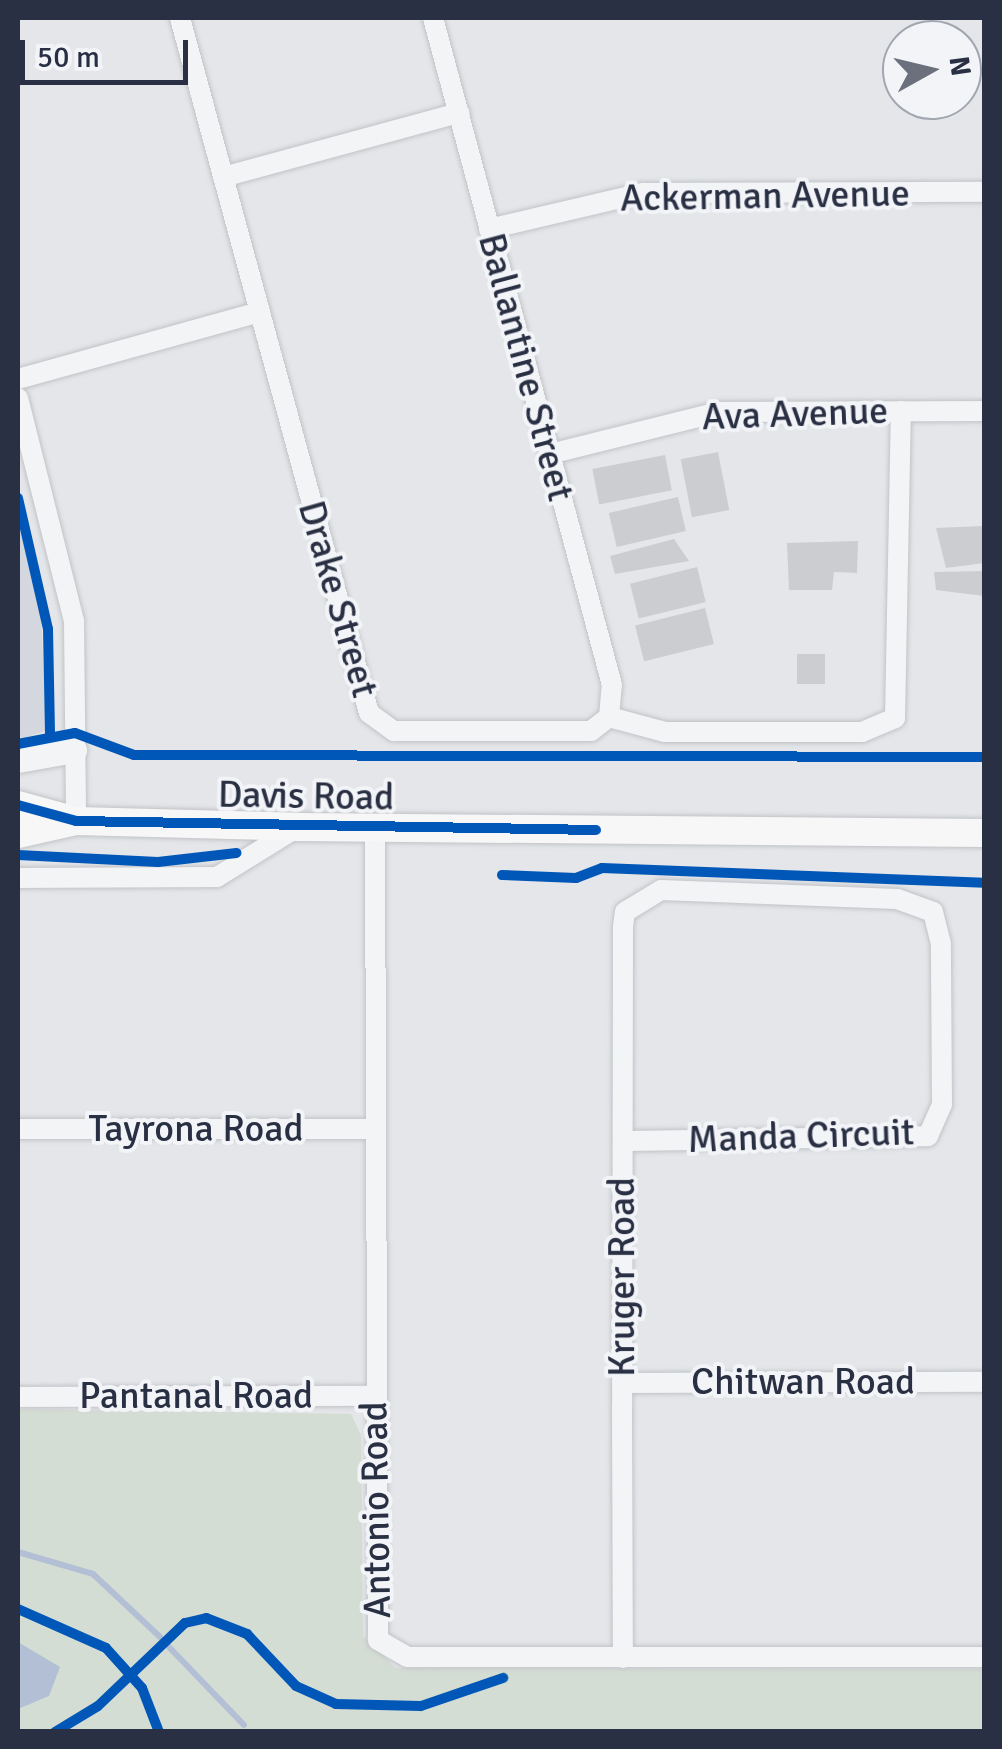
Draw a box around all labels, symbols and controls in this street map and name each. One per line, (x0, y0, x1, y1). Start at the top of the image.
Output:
scale bar (25, 20, 192, 82)
north arrow (882, 20, 982, 120)
text: 50 m (37, 39, 100, 76)
text: N (942, 54, 978, 78)
street label: Ackerman Avenue (620, 171, 910, 221)
street label: Ballantine Street (468, 228, 584, 506)
street label: Ava Avenue (701, 388, 889, 440)
street label: Drake Street (288, 495, 388, 703)
street label: Davis Road (217, 772, 395, 820)
street label: Tayrona Road (88, 1106, 304, 1152)
street label: Manda Circuit (687, 1109, 915, 1163)
street label: Kruger Road (599, 1177, 645, 1377)
street label: Chitwan Road (691, 1359, 915, 1405)
street label: Pantanal Road (79, 1373, 313, 1419)
street label: Antonio Road (351, 1401, 401, 1619)

